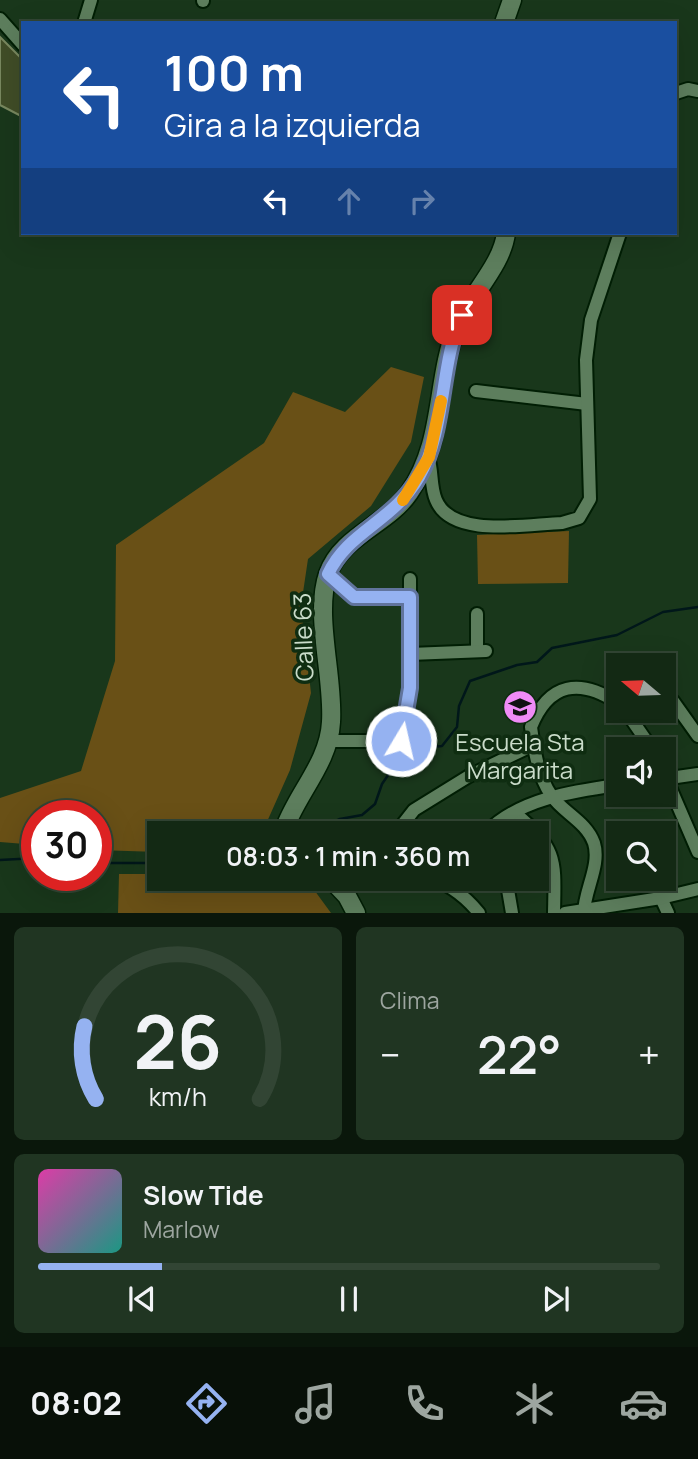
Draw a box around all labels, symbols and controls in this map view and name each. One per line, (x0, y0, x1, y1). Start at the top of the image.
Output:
text: 100 m (164, 39, 304, 106)
icon: left (49, 49, 140, 140)
text: Gira a la izquierda (164, 103, 420, 147)
icon: left (257, 182, 295, 220)
icon: ahead (330, 182, 368, 220)
icon: right (403, 182, 441, 220)
pin (432, 285, 492, 345)
icon: arrive (443, 296, 481, 334)
street label: Calle 63 (284, 592, 321, 682)
north arrow (606, 653, 676, 723)
map controls (606, 653, 676, 891)
school or university icon: Escuela Sta Margarita (501, 688, 539, 726)
position arrow (364, 704, 438, 778)
place label: Escuela Sta Margarita (455, 725, 585, 786)
button: sound (606, 737, 676, 807)
speed limit sign: 30 (21, 800, 112, 891)
button: search (606, 821, 676, 891)
text: 08:03 · 1 min · 360 m (226, 838, 470, 874)
text: Clima (380, 984, 439, 1016)
text: 26 (134, 992, 222, 1092)
text: 22° (477, 1019, 562, 1090)
text: − (380, 1028, 401, 1080)
text: + (638, 1028, 660, 1080)
text: km/h (149, 1079, 207, 1114)
text: Slow Tide (143, 1177, 264, 1213)
text: Marlow (143, 1213, 220, 1245)
icon: previous (123, 1280, 161, 1318)
icon: pause (330, 1280, 368, 1318)
icon: next (537, 1280, 575, 1318)
icon: directions (182, 1379, 231, 1428)
icon: music (291, 1379, 340, 1428)
icon: phone (400, 1379, 449, 1428)
icon: climate (510, 1379, 559, 1428)
icon: car (619, 1379, 668, 1428)
text: 08:02 (30, 1381, 122, 1425)

